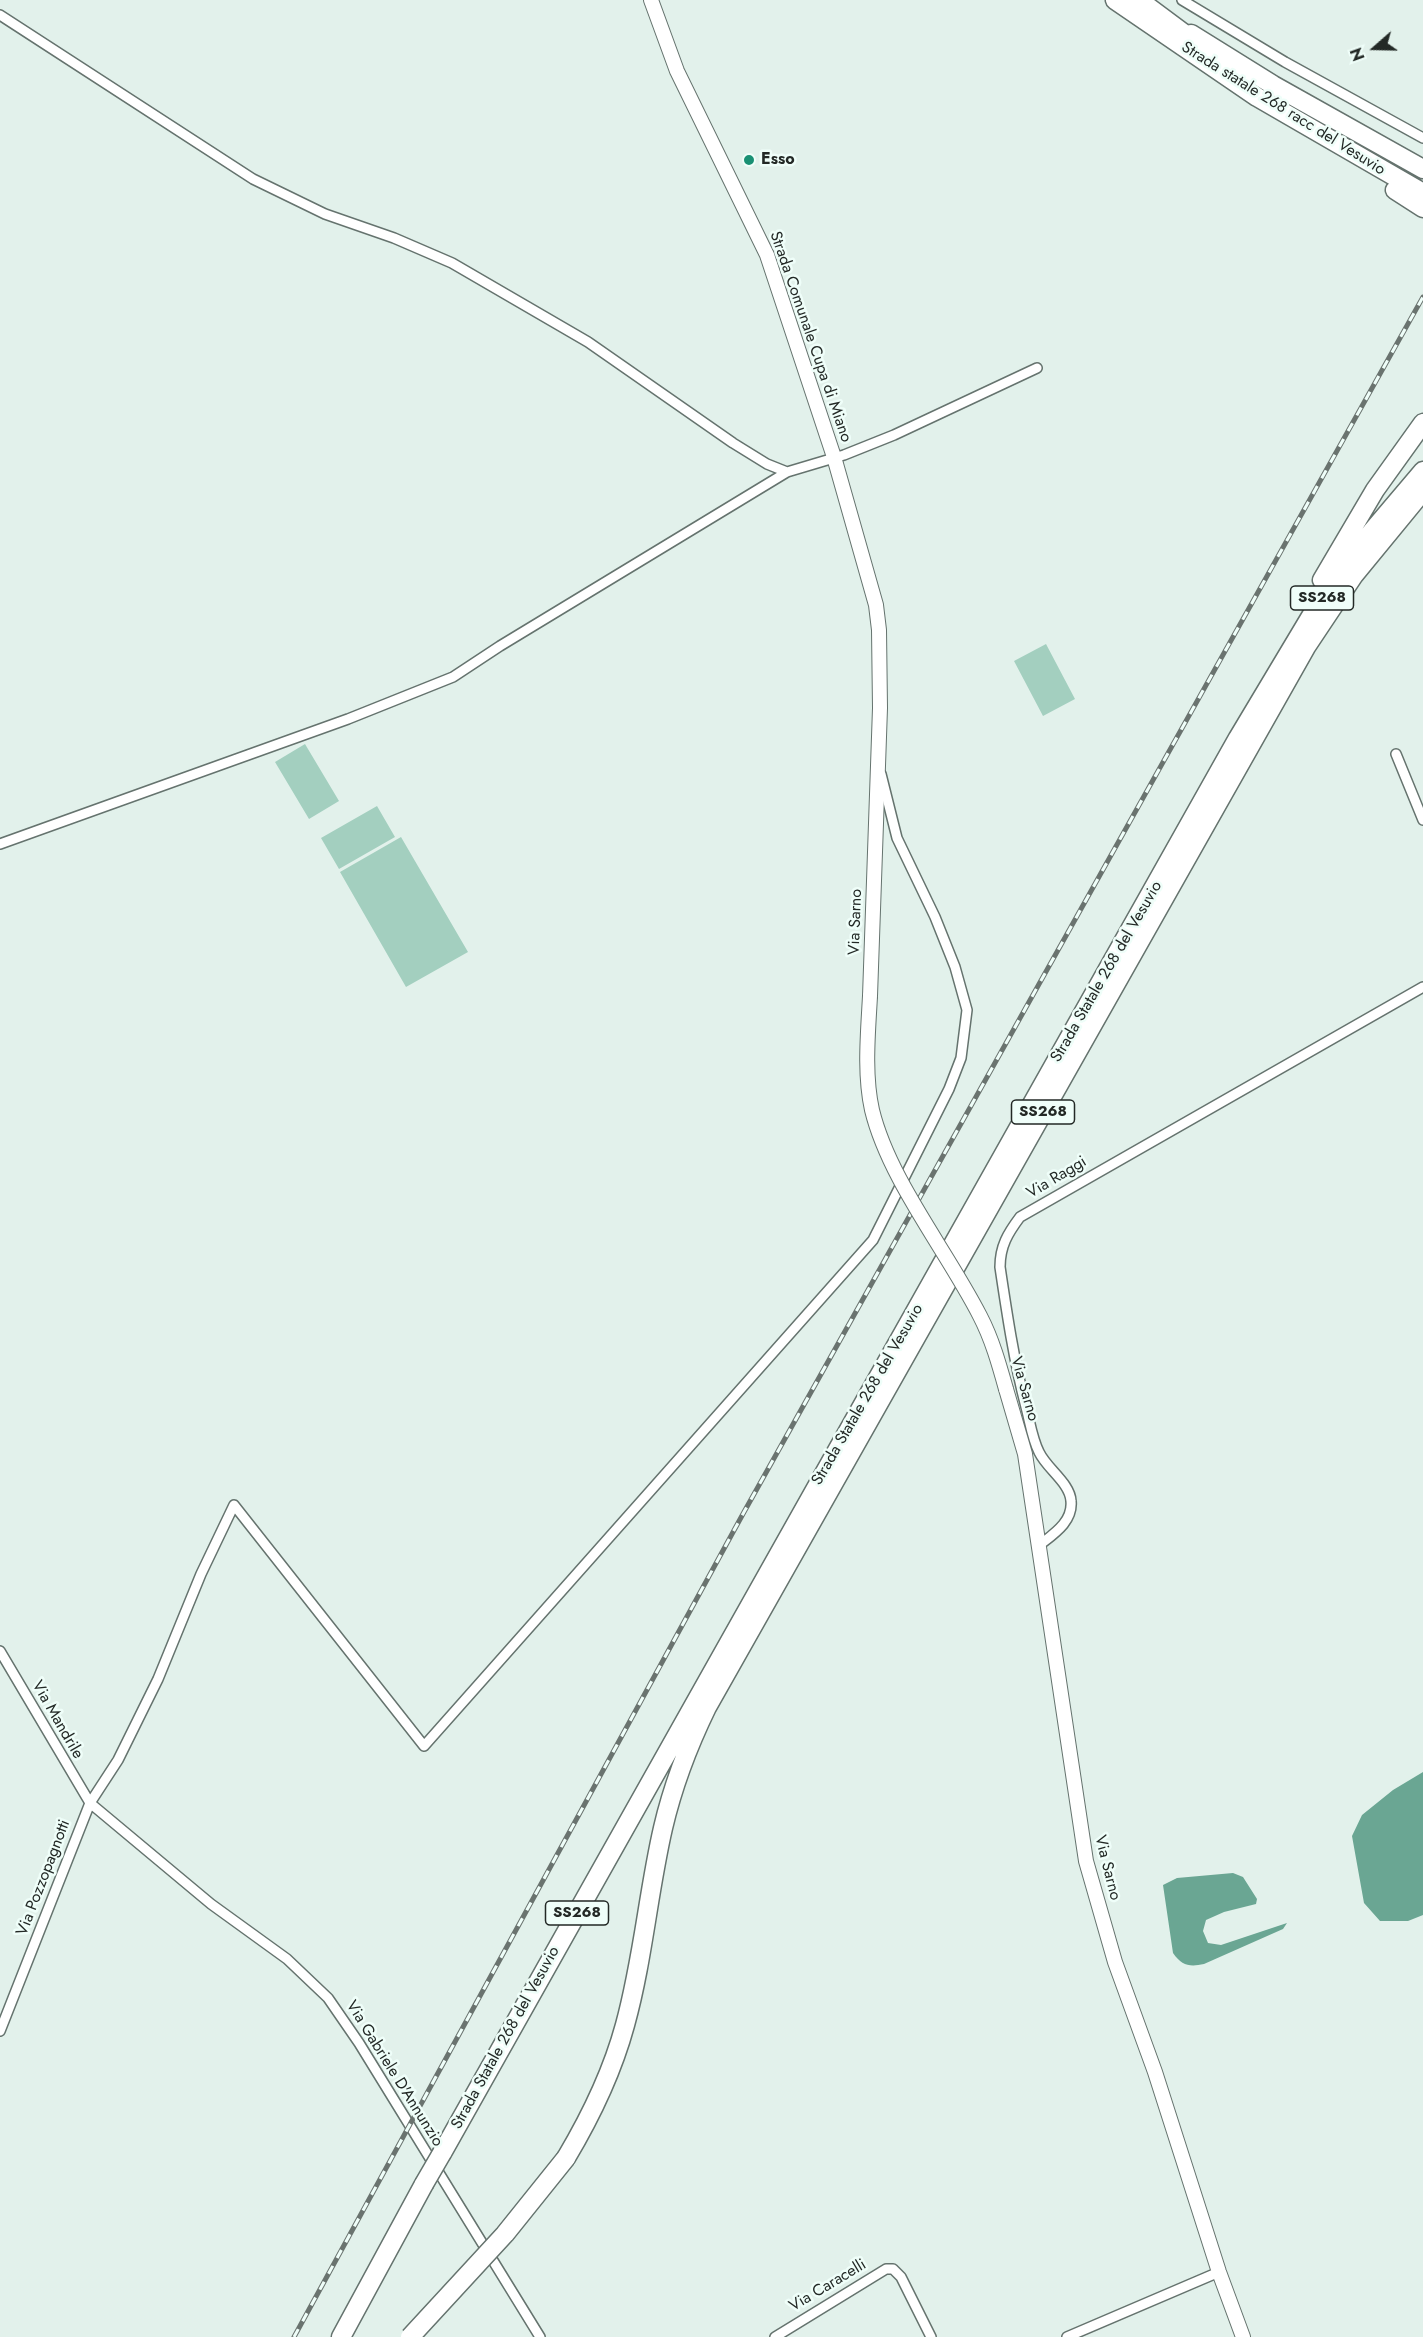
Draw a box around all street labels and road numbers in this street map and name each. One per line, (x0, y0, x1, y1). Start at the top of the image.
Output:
street label: Strada statale 268 racc del Vesuvio (1177, 38, 1389, 180)
street label: Strada Comunale Cupa di Miano (765, 229, 855, 445)
road number: SS268 (1290, 586, 1354, 610)
street label: Strada Statale 268 del Vesuvio (1047, 878, 1167, 1066)
street label: Via Sarno (845, 889, 867, 955)
road number: SS268 (1012, 1100, 1074, 1124)
street label: Via Raggi (1024, 1153, 1090, 1203)
street label: Strada Statale 268 del Vesuvio (808, 1301, 928, 1489)
street label: Via Sarno (1006, 1354, 1042, 1424)
street label: Via Mandrile (27, 1678, 87, 1762)
street label: Via Pozzopagnotti (13, 1817, 75, 1939)
street label: Via Sarno (1090, 1834, 1124, 1902)
road number: SS268 (546, 1901, 608, 1925)
street label: Strada Statale 268 del Vesuvio (448, 1943, 564, 2133)
street label: Via Gabriele D'Annunzio (341, 1997, 447, 2151)
street label: Via Caracelli (786, 2256, 870, 2316)

